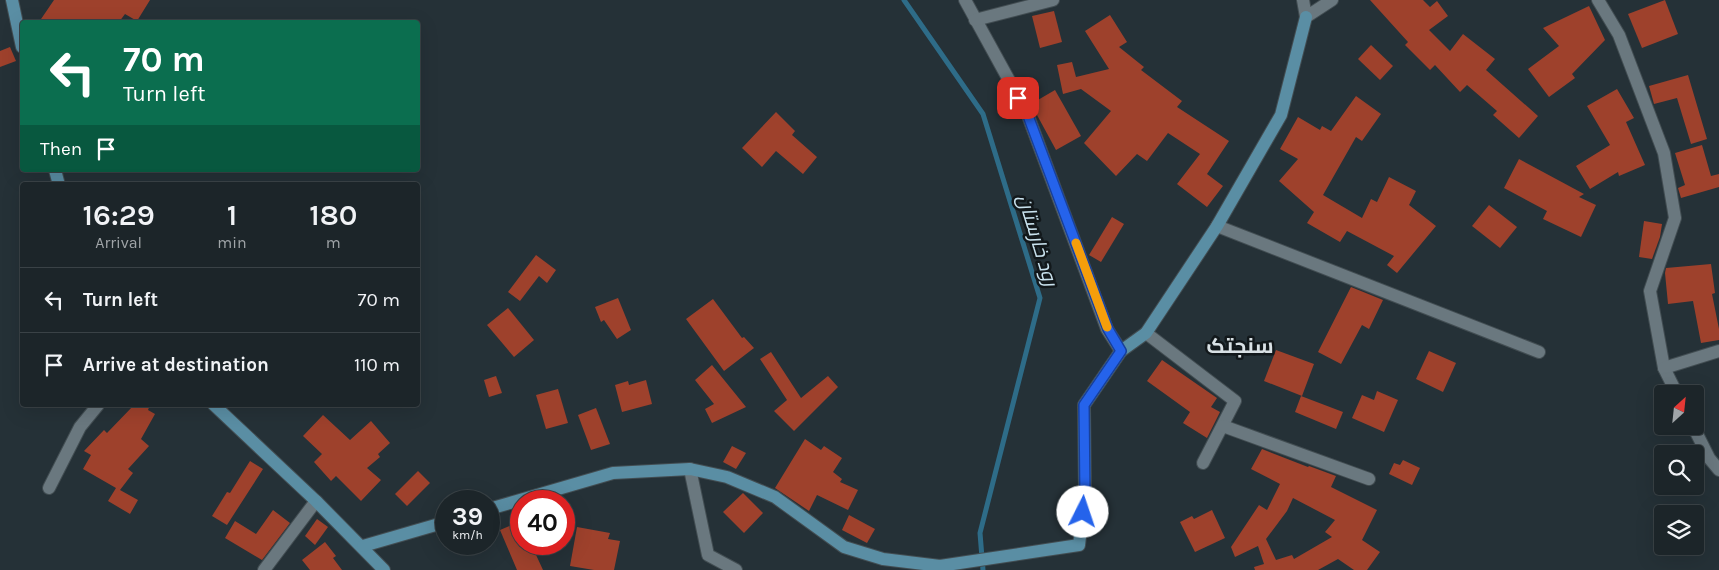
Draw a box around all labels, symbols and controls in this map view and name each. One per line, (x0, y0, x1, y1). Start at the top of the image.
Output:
text: 70 m (123, 39, 205, 80)
icon: left (40, 40, 105, 105)
pin (997, 77, 1039, 119)
text: Turn left (123, 81, 206, 107)
icon: arrive (1004, 84, 1032, 112)
icon: arrive (92, 135, 120, 163)
text: Then (40, 138, 82, 160)
water label: رود خارستان (1013, 192, 1063, 290)
text: 16:29 (83, 197, 155, 233)
text: 1 (227, 197, 237, 233)
text: 180 (309, 197, 357, 233)
text: Arrival (95, 233, 142, 252)
text: min (217, 233, 247, 252)
text: m (326, 233, 341, 252)
icon: left (40, 286, 68, 314)
text: Turn left (83, 289, 158, 311)
text: 70 m (358, 289, 400, 311)
district label: سنجتک (1206, 334, 1274, 358)
icon: arrive (40, 351, 68, 379)
text: Arrive at destination (83, 354, 269, 376)
text: 110 m (354, 354, 400, 376)
north arrow (1654, 385, 1704, 435)
map controls (1654, 385, 1704, 555)
button: search (1654, 445, 1704, 495)
position arrow (1056, 485, 1108, 537)
speed limit sign: 40 (510, 490, 575, 555)
text: 39 (452, 502, 483, 531)
button: layers (1654, 505, 1704, 555)
text: km/h (452, 528, 483, 542)

